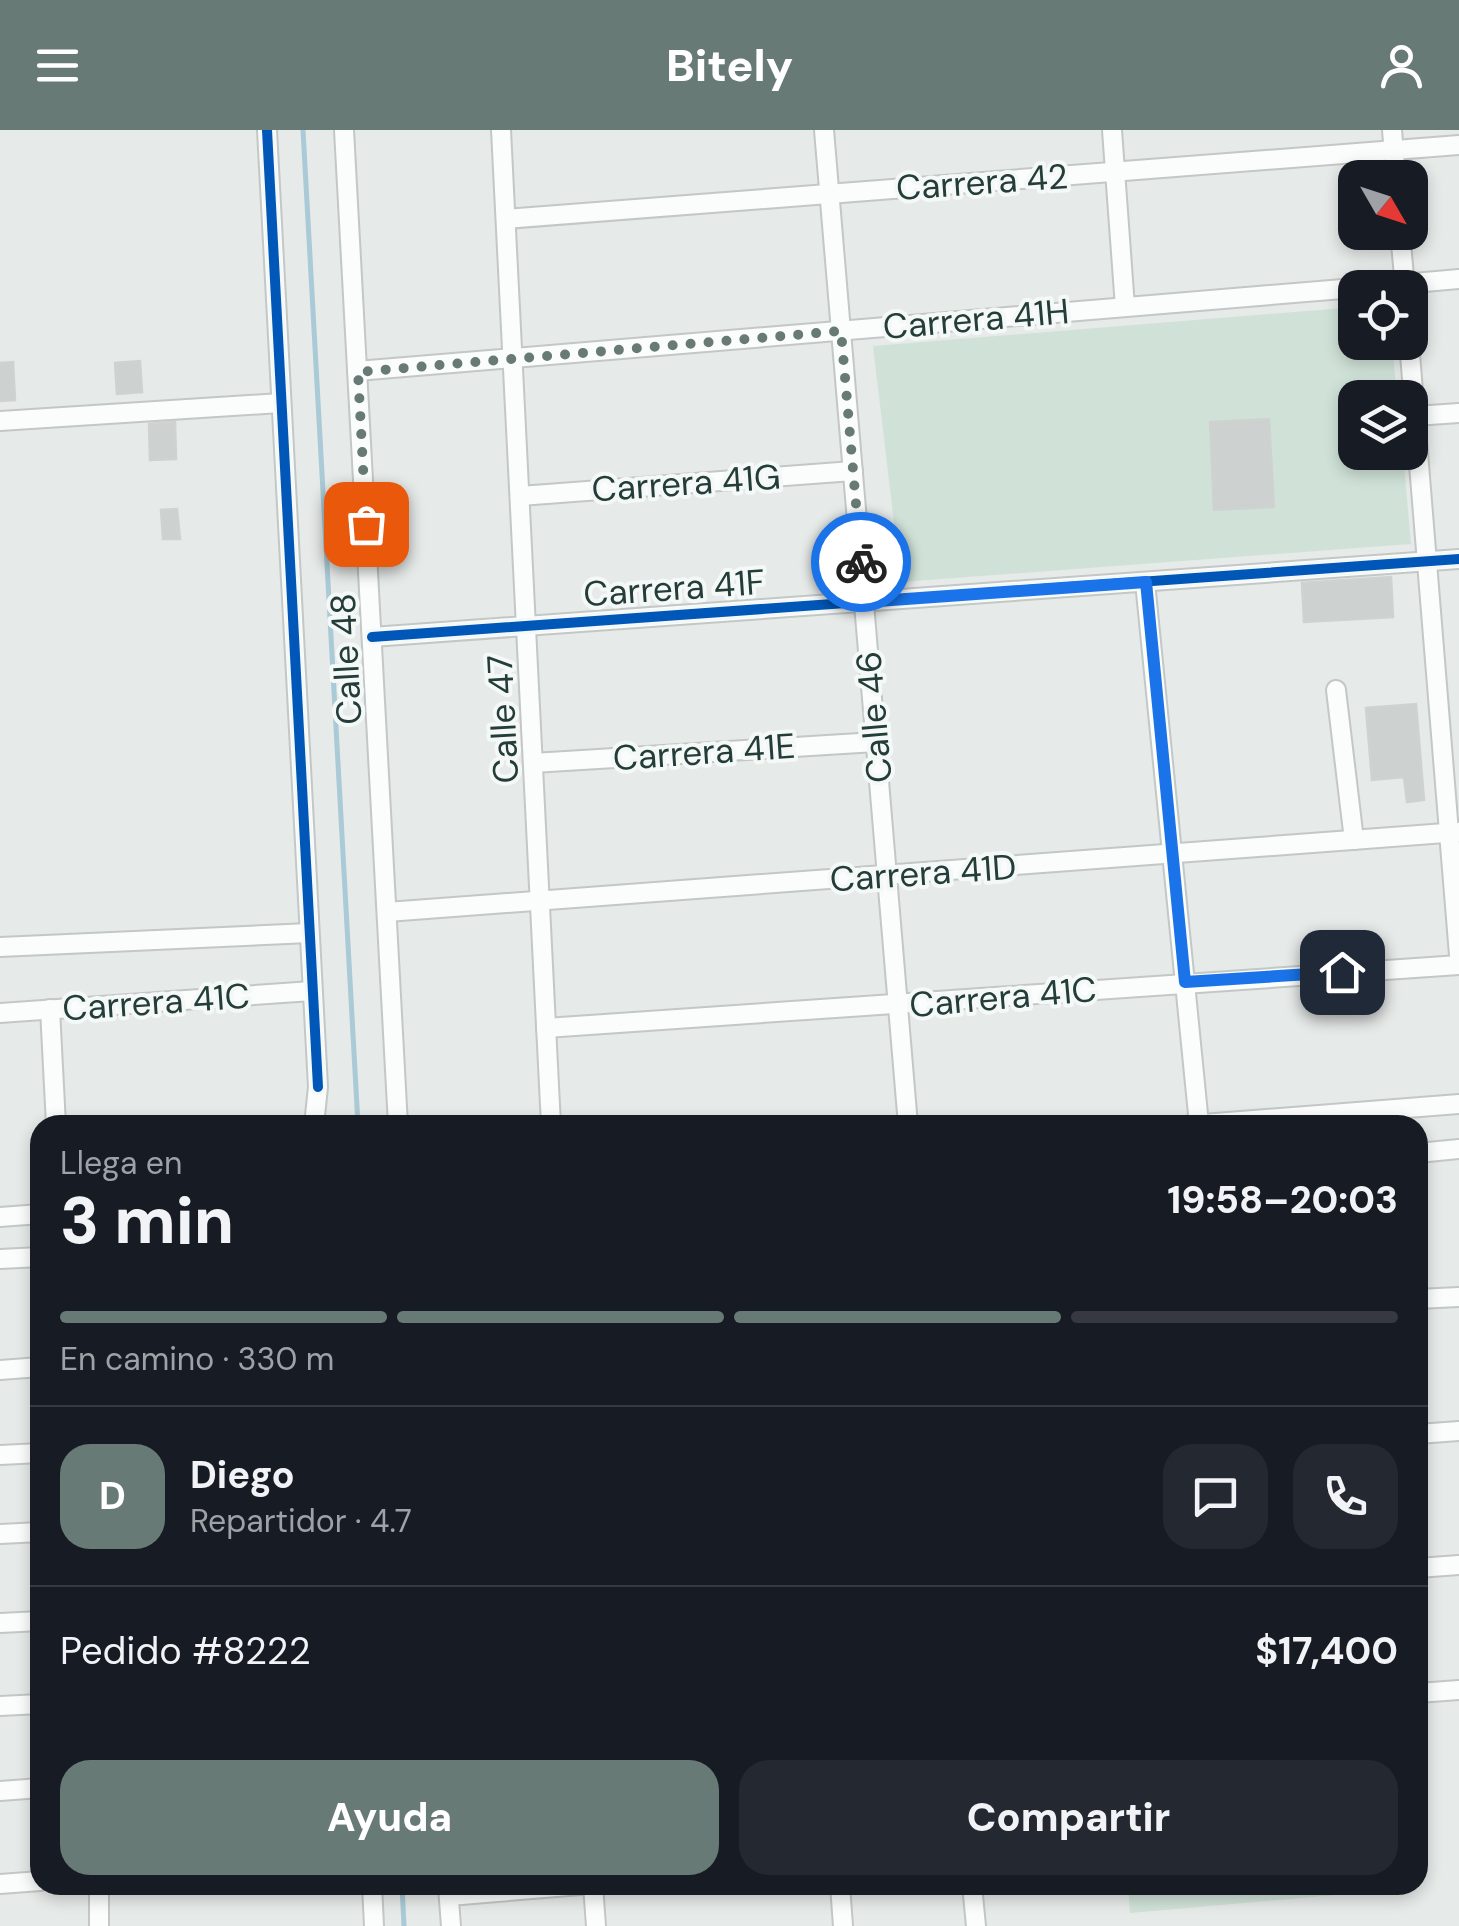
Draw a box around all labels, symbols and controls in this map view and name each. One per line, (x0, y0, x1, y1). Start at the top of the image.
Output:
text: Bitely (666, 36, 793, 95)
icon: menu (30, 38, 85, 93)
icon: person (1374, 38, 1429, 93)
street label: Carrera 42 (895, 153, 1069, 211)
north arrow (1338, 160, 1428, 250)
map controls (1338, 160, 1428, 470)
button: locate (1338, 270, 1428, 360)
street label: Carrera 41H (881, 288, 1071, 350)
button: layers (1338, 380, 1428, 470)
street label: Carrera 41G (590, 453, 782, 513)
pin (324, 482, 409, 567)
icon: bag (339, 497, 394, 552)
courier (811, 512, 911, 612)
icon: bike (834, 535, 889, 590)
street label: Carrera 41F (582, 559, 766, 617)
street label: Calle 48 (320, 592, 372, 726)
street label: Calle 46 (845, 649, 903, 785)
street label: Calle 47 (477, 653, 529, 785)
street label: Carrera 41E (611, 723, 797, 781)
street label: Carrera 41D (828, 844, 1018, 902)
pin (1300, 930, 1385, 1015)
icon: home (1315, 945, 1370, 1000)
street label: Carrera 41C (907, 966, 1099, 1028)
street label: Carrera 41C (61, 973, 251, 1031)
text: Llega en (60, 1142, 182, 1184)
text: 19:58–20:03 (1167, 1175, 1398, 1225)
text: 3 min (60, 1179, 234, 1263)
text: En camino · 330 m (60, 1338, 334, 1380)
button: chat (1163, 1444, 1268, 1549)
button: phone (1293, 1444, 1398, 1549)
text: Diego (190, 1450, 295, 1500)
text: D (99, 1471, 126, 1521)
text: Repartidor · 4.7 (190, 1500, 412, 1542)
text: Pedido #8222 (60, 1626, 311, 1676)
text: $17,400 (1255, 1626, 1398, 1676)
button: Ayuda (60, 1760, 719, 1875)
button: Compartir (739, 1760, 1398, 1875)

